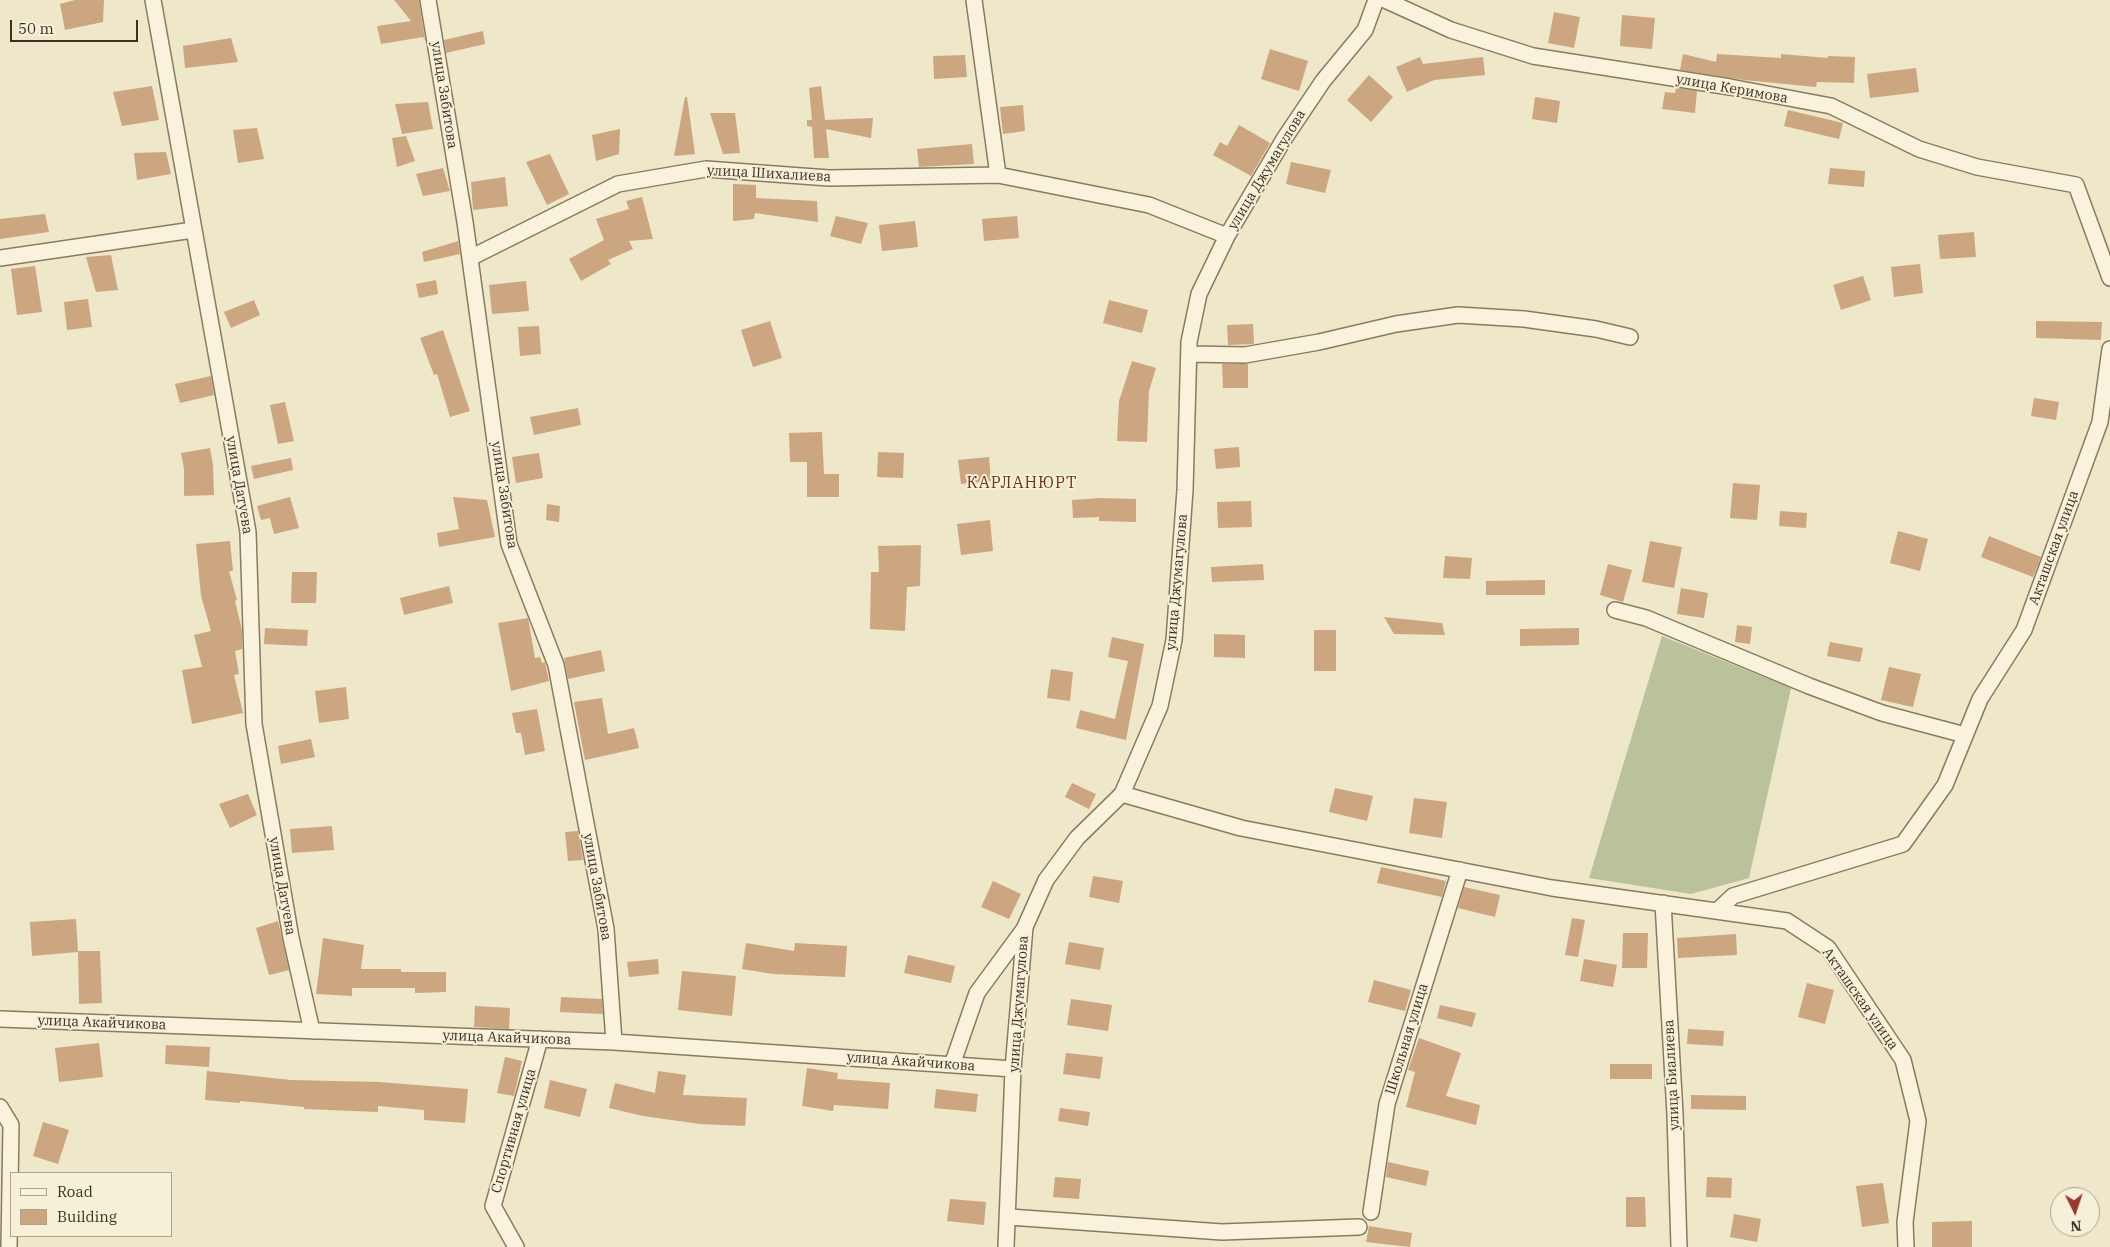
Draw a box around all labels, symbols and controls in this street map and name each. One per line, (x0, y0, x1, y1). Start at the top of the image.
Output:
scale bar (12, 10, 140, 42)
text: 50 m (18, 19, 54, 38)
street label: улица Забитова (427, 40, 461, 150)
street label: улица Керимова (1675, 71, 1789, 107)
street label: улица Джумагулова (1224, 107, 1310, 233)
street label: улица Шихалиева (706, 162, 832, 186)
street label: улица Датуева (222, 435, 256, 535)
street label: улица Забитова (487, 440, 521, 550)
district label: КАРЛАНЮРТ (965, 473, 1079, 493)
street label: Акташская улица (2025, 488, 2083, 608)
street label: улица Джумагулова (1163, 513, 1191, 651)
street label: улица Забитова (579, 832, 615, 942)
street label: улица Датуева (265, 836, 299, 936)
street label: улица Джумагулова (1006, 935, 1032, 1073)
street label: Акташская улица (1818, 945, 1902, 1053)
street label: Школьная улица (1382, 981, 1432, 1097)
street label: улица Акайчикова (37, 1012, 167, 1034)
street label: улица Биалиева (1661, 1019, 1683, 1131)
street label: улица Акайчикова (442, 1027, 572, 1049)
street label: улица Акайчикова (846, 1049, 976, 1075)
street label: Спортивная улица (488, 1067, 540, 1195)
legend (10, 1172, 172, 1237)
text: Road (57, 1182, 93, 1201)
north arrow (2050, 1187, 2100, 1237)
text: Building (57, 1207, 117, 1226)
text: N (2070, 1217, 2082, 1235)

